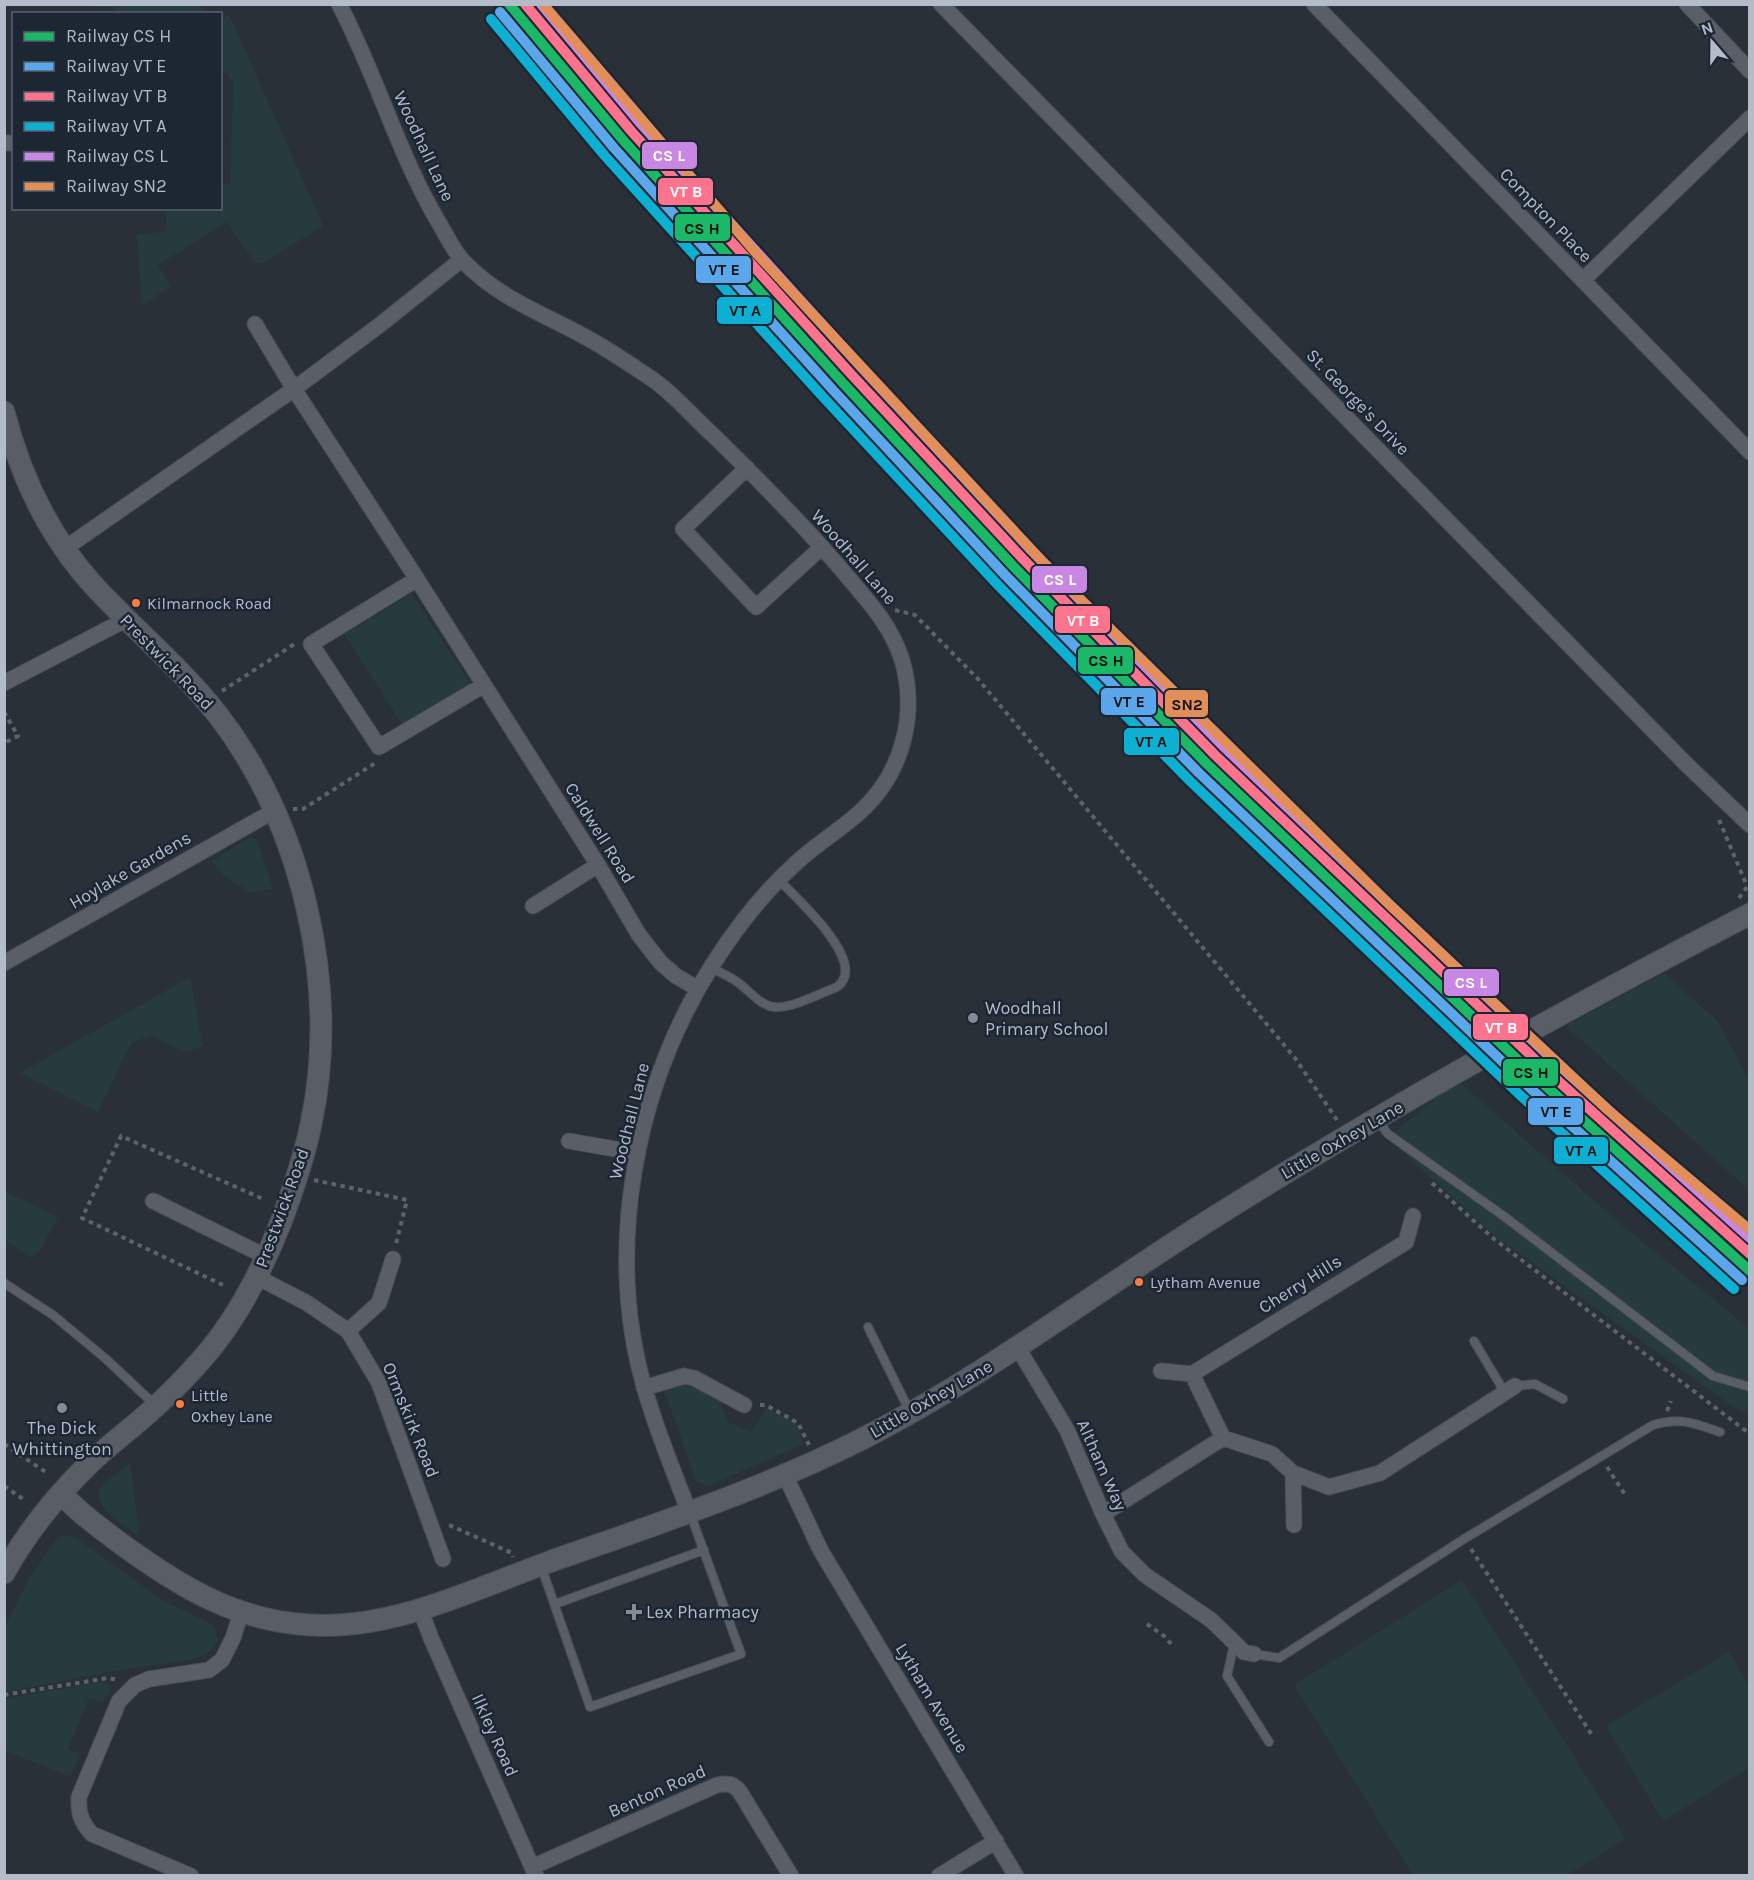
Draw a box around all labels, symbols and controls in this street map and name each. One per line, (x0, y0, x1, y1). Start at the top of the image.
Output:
legend (12, 12, 222, 210)
north arrow (1682, 12, 1742, 72)
text: N (1698, 17, 1716, 39)
text: Railway CS H (66, 25, 171, 47)
text: Railway VT E (66, 55, 166, 77)
text: Railway VT B (66, 85, 168, 107)
street label: Woodhall Lane (389, 87, 459, 205)
text: Railway VT A (66, 115, 167, 137)
line badge: CS L (641, 141, 698, 170)
text: Railway CS L (66, 145, 168, 167)
text: CS L (653, 146, 685, 165)
street label: Compton Place (1495, 163, 1597, 267)
text: Railway SN2 (66, 175, 167, 197)
line badge: VT B (657, 177, 714, 206)
text: VT B (670, 182, 702, 201)
line badge: CS H (674, 213, 731, 242)
text: CS H (684, 219, 720, 238)
line badge: VT E (695, 255, 752, 284)
text: VT E (708, 260, 740, 279)
line badge: VT A (716, 296, 773, 325)
text: VT A (729, 301, 761, 320)
street label: St. George's Drive (1302, 344, 1414, 460)
street label: Woodhall Lane (807, 505, 901, 609)
line badge: CS L (1031, 565, 1088, 594)
text: CS L (1044, 570, 1076, 589)
place label: Kilmarnock Road (147, 594, 272, 613)
marker: Kilmarnock Road (130, 597, 142, 609)
line badge: VT B (1054, 605, 1111, 634)
street label: Prestwick Road (115, 609, 219, 715)
text: VT B (1067, 611, 1099, 630)
line badge: CS H (1077, 646, 1134, 675)
text: CS H (1088, 651, 1124, 670)
line badge: VT E (1100, 687, 1157, 716)
line badge: SN2 (1164, 689, 1209, 718)
text: VT E (1113, 692, 1145, 711)
text: SN2 (1171, 695, 1203, 714)
line badge: VT A (1123, 727, 1180, 756)
text: VT A (1135, 732, 1167, 751)
street label: Caldwell Road (560, 779, 640, 887)
street label: Hoylake Gardens (65, 826, 195, 914)
line badge: CS L (1443, 968, 1500, 997)
text: CS L (1455, 973, 1487, 992)
place label: Woodhall Primary School (985, 997, 1109, 1040)
marker: Woodhall Primary School (966, 1011, 980, 1025)
line badge: VT B (1472, 1013, 1529, 1041)
text: VT B (1485, 1018, 1517, 1037)
line badge: CS H (1502, 1058, 1559, 1087)
street label: Woodhall Lane (604, 1060, 654, 1182)
text: CS H (1513, 1063, 1549, 1082)
street label: Little Oxhey Lane (1277, 1096, 1407, 1184)
line badge: VT E (1527, 1097, 1584, 1126)
text: VT E (1540, 1102, 1572, 1121)
line badge: VT A (1553, 1136, 1609, 1165)
text: VT A (1565, 1141, 1597, 1160)
street label: Prestwick Road (250, 1145, 314, 1271)
street label: Cherry Hills (1254, 1250, 1346, 1318)
place label: Lytham Avenue (1150, 1273, 1260, 1292)
marker: Lytham Avenue (1133, 1276, 1145, 1288)
street label: Little Oxhey Lane (866, 1355, 996, 1443)
street label: Ormskirk Road (378, 1359, 444, 1481)
place label: Little Oxhey Lane (191, 1386, 273, 1426)
marker: Little Oxhey Lane (174, 1398, 186, 1410)
marker: The Dick Whittington (55, 1401, 69, 1415)
street label: Altham Way (1072, 1416, 1132, 1515)
place label: The Dick Whittington (12, 1417, 112, 1460)
place label: Lex Pharmacy (646, 1601, 759, 1623)
marker: Lex Pharmacy (627, 1605, 641, 1619)
street label: Lytham Avenue (891, 1639, 973, 1757)
street label: Ilkley Road (467, 1690, 523, 1780)
street label: Benton Road (605, 1760, 709, 1822)

